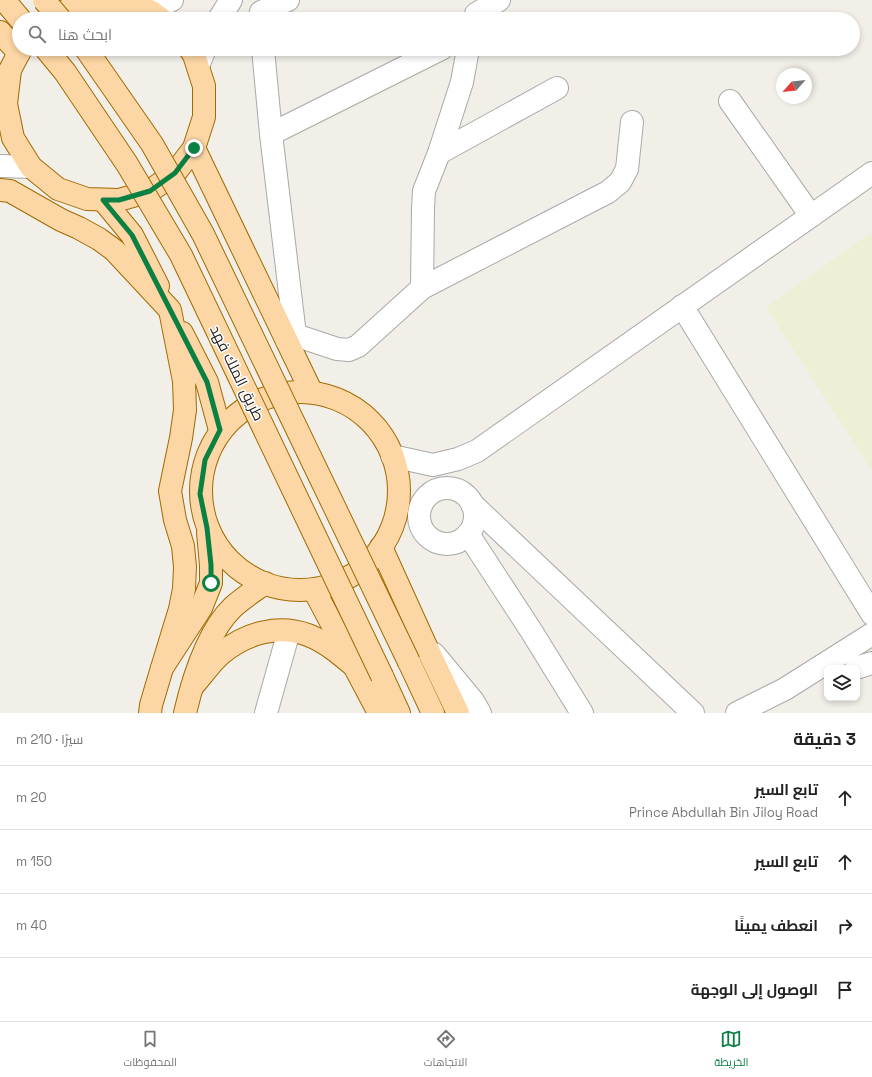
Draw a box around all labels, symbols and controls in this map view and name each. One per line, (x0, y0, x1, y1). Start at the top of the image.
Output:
search box (12, 12, 860, 56)
icon: search (26, 23, 48, 45)
text: ابحث هنا (58, 25, 112, 44)
north arrow (776, 68, 812, 104)
route end (185, 139, 203, 157)
street label: طريق الملك فهد (205, 322, 269, 424)
route start (202, 574, 220, 592)
map controls (824, 665, 860, 701)
button: layers (824, 665, 860, 701)
text: 3 دقيقة (793, 728, 856, 750)
text: سيرًا · 210 m (16, 731, 83, 748)
text: تابع السير (755, 780, 818, 799)
icon: ahead (834, 787, 856, 809)
text: 20 m (16, 789, 47, 806)
text: Prince Abdullah Bin Jiloy Road (629, 804, 818, 821)
icon: ahead (834, 851, 856, 873)
text: تابع السير (755, 852, 818, 871)
text: 150 m (16, 853, 52, 870)
icon: right (834, 915, 856, 937)
text: انعطف يمينًا (734, 916, 818, 935)
text: 40 m (16, 917, 47, 934)
icon: arrive (834, 979, 856, 1001)
text: الوصول إلى الوجهة (691, 980, 818, 999)
tab: المحفوظات (123, 1028, 177, 1072)
tab: الاتجاهات (424, 1028, 467, 1072)
tab: الخريطة (714, 1028, 749, 1072)

